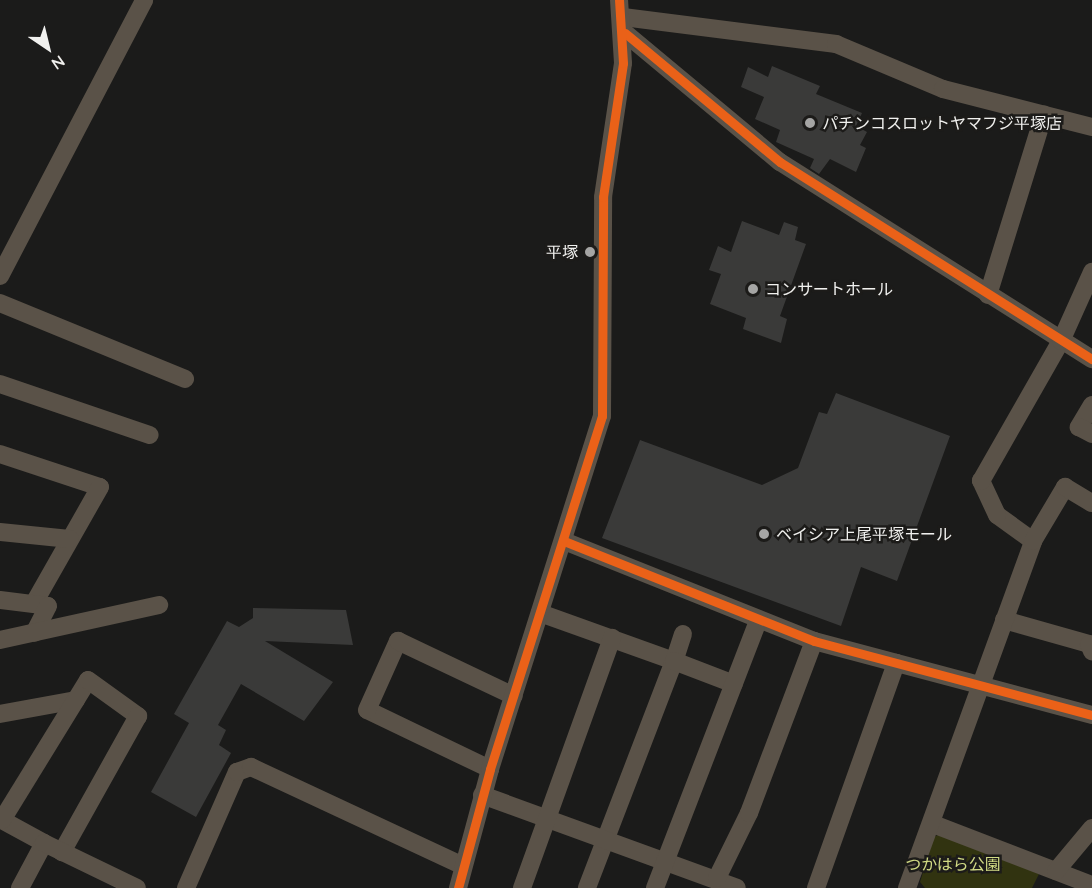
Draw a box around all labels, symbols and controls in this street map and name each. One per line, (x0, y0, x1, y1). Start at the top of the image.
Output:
north arrow (18, 18, 78, 78)
text: N (48, 51, 69, 74)
place label: パチンコスロットヤマフジ平塚店 (822, 113, 1062, 133)
marker: パチンコスロットヤマフジ平塚店 (803, 116, 817, 130)
place label: 平塚 (546, 242, 578, 262)
marker: 平塚 (583, 245, 597, 259)
place label: コンサートホール (765, 279, 893, 299)
marker: コンサートホール (746, 282, 760, 296)
place label: ベイシア上尾平塚モール (776, 524, 952, 544)
marker: ベイシア上尾平塚モール (757, 527, 771, 541)
park label: つかはら公園 (905, 854, 1001, 874)

